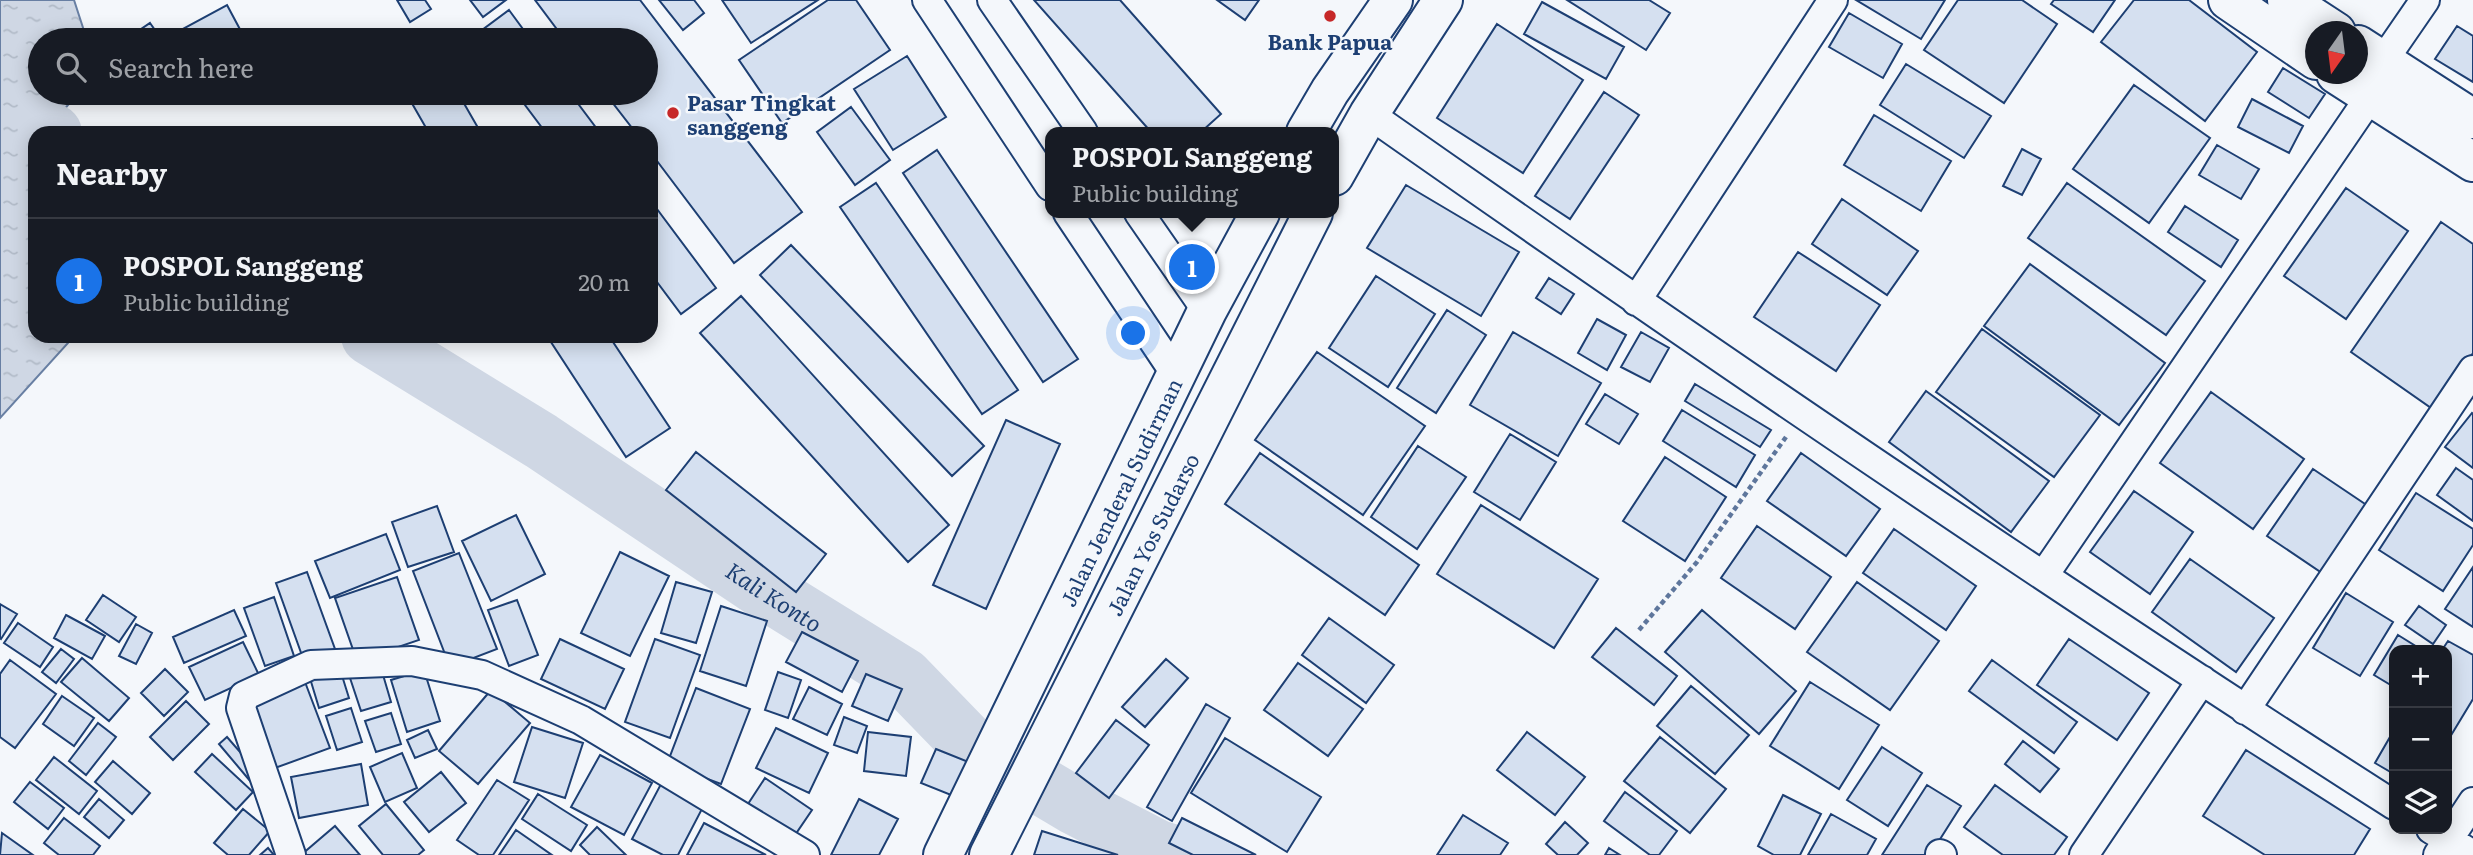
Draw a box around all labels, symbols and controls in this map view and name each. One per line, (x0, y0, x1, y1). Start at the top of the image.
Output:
marker: Bank Papua (1322, 8, 1338, 24)
north arrow (2305, 21, 2368, 84)
place label: Bank Papua (1268, 25, 1393, 56)
search box (28, 28, 658, 105)
text: Search here (108, 47, 254, 86)
icon: search (52, 48, 90, 86)
place label: Pasar Tingkat sanggeng (687, 86, 837, 141)
marker: Pasar Tingkat sanggeng (665, 105, 681, 121)
popup (1045, 127, 1339, 218)
text: POSPOL Sanggeng (1072, 136, 1312, 175)
text: Nearby (56, 150, 167, 194)
text: Public building (1072, 175, 1238, 209)
pin: 1 (1169, 241, 1215, 293)
text: POSPOL Sanggeng (123, 245, 363, 284)
text: 1 (74, 264, 84, 298)
text: 20 m (578, 264, 630, 298)
text: Public building (123, 284, 289, 318)
your location (1116, 316, 1150, 350)
street label: Jalan Jenderal Sudirman (1051, 372, 1188, 611)
street label: Jalan Yos Sudarso (1097, 447, 1205, 620)
water label: Kali Konto (720, 553, 829, 640)
map controls (2389, 645, 2452, 834)
button: + (2389, 645, 2452, 708)
button: − (2389, 708, 2452, 771)
button: layers (2389, 771, 2452, 834)

